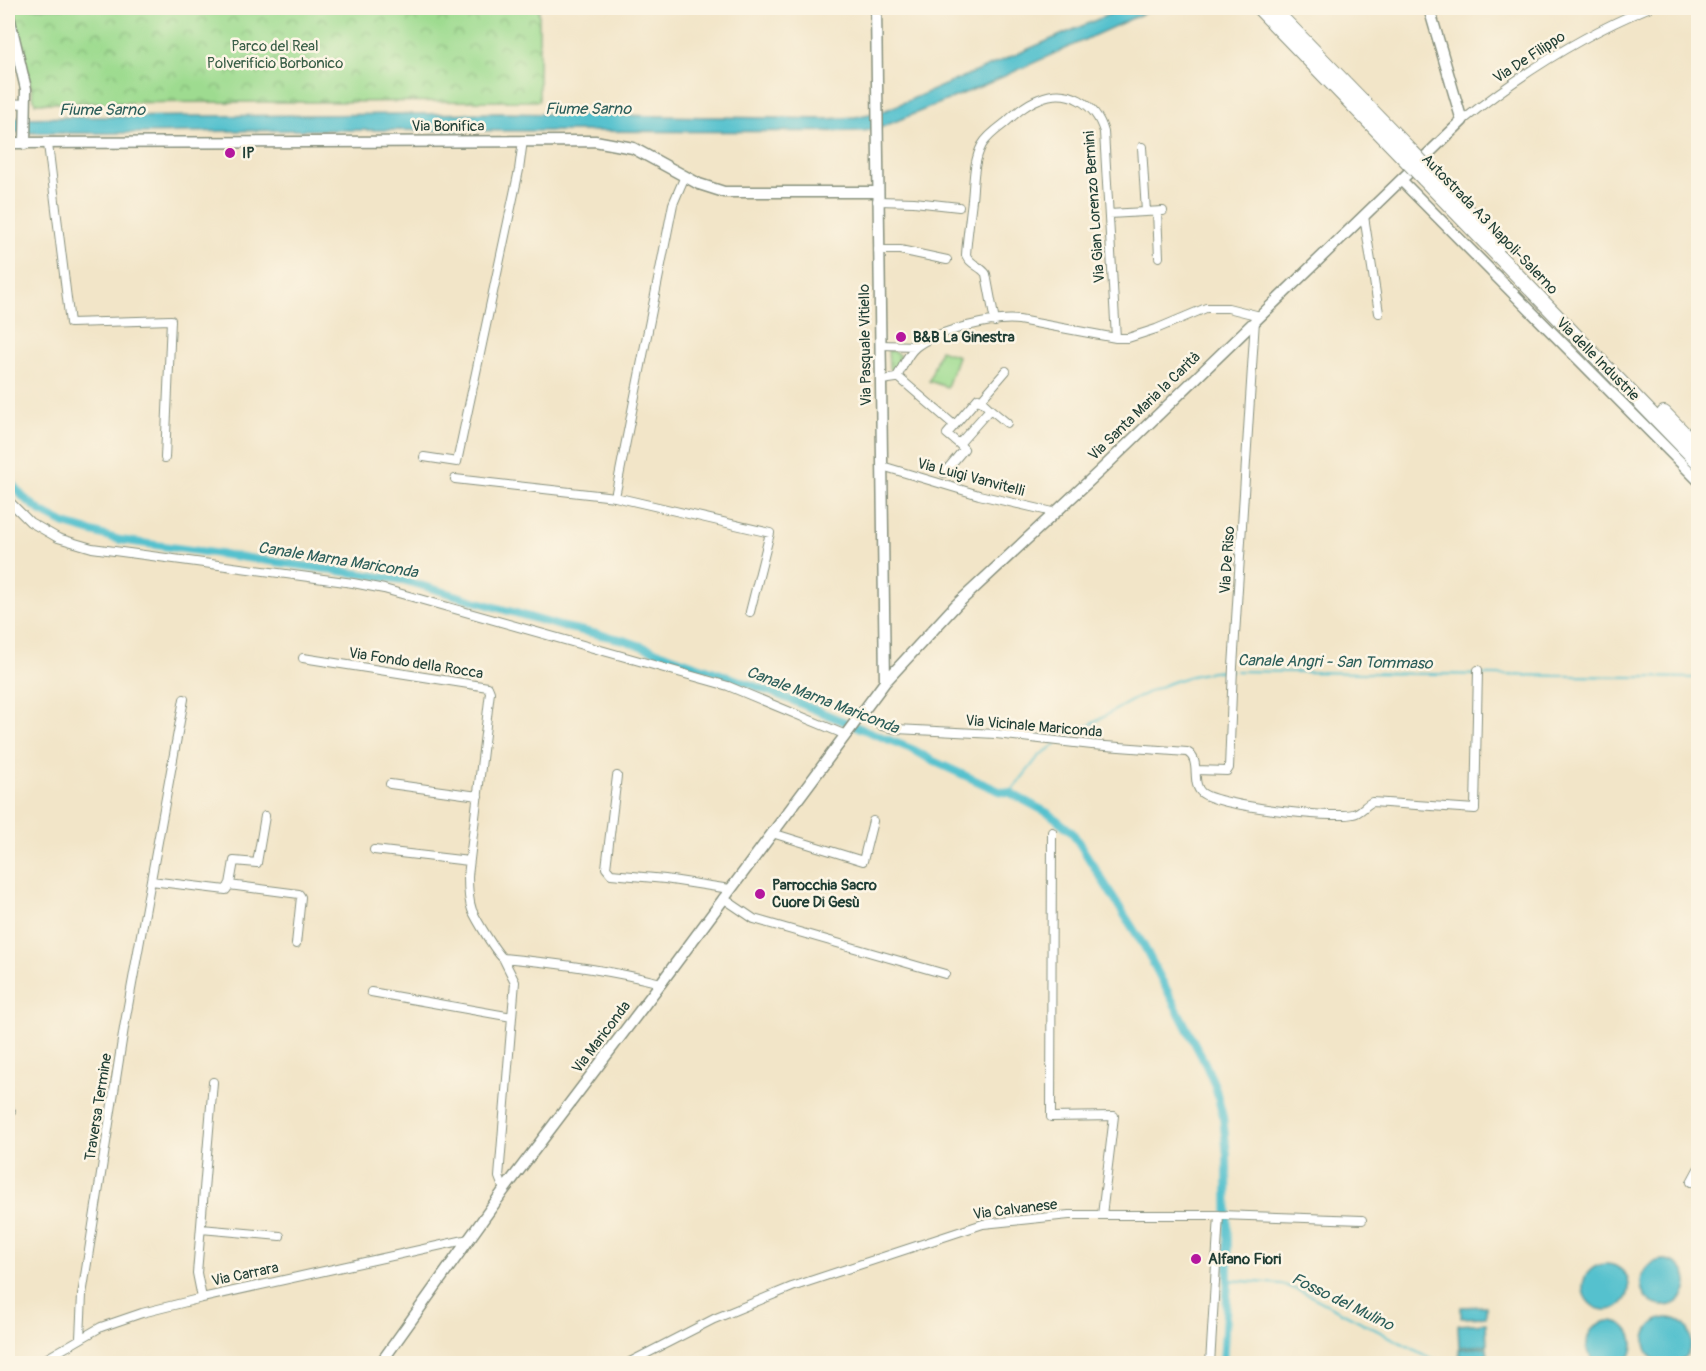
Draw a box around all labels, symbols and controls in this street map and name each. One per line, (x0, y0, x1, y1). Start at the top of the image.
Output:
street label: Via De Filippo (1490, 27, 1569, 88)
park label: Parco del Real Polverificio Borbonico (207, 37, 343, 73)
water label: Fiume Sarno (545, 99, 632, 119)
water label: Fiume Sarno (59, 100, 146, 120)
street label: Via Bonifica (412, 117, 484, 136)
street label: Via Gian Lorenzo Bernini (1080, 130, 1109, 284)
place label: IP (242, 144, 255, 163)
marker: IP (223, 146, 237, 160)
street label: Autostrada A3 Napoli-Salerno (1417, 150, 1562, 299)
street label: Via Pasquale Vitiello (855, 284, 876, 406)
street label: Via delle Industrie (1552, 314, 1644, 406)
place label: B&B La Ginestra (913, 328, 1015, 347)
marker: B&B La Ginestra (894, 330, 908, 344)
street label: Via Santa Maria la Carità (1084, 348, 1205, 465)
street label: Via Luigi Vanvitelli (915, 454, 1027, 501)
street label: Via De Riso (1216, 525, 1239, 595)
water label: Canale Marna Mariconda (256, 537, 421, 583)
street label: Via Fondo della Rocca (347, 643, 485, 684)
water label: Canale Angri - San Tommaso (1237, 650, 1434, 674)
water label: Canale Marna Mariconda (744, 662, 903, 739)
street label: Via Vicinale Mariconda (965, 711, 1103, 742)
place label: Parrocchia Sacro Cuore Di Gesù (772, 876, 877, 912)
marker: Parrocchia Sacro Cuore Di Gesù (753, 887, 767, 901)
street label: Via Mariconda (568, 997, 635, 1077)
street label: Traversa Termine (81, 1051, 116, 1162)
street label: Via Calvanese (972, 1195, 1059, 1224)
place label: Alfano Fiori (1208, 1250, 1282, 1269)
marker: Alfano Fiori (1189, 1252, 1203, 1266)
street label: Via Carrara (210, 1258, 280, 1291)
water label: Fosso del Mulino (1288, 1269, 1398, 1336)

